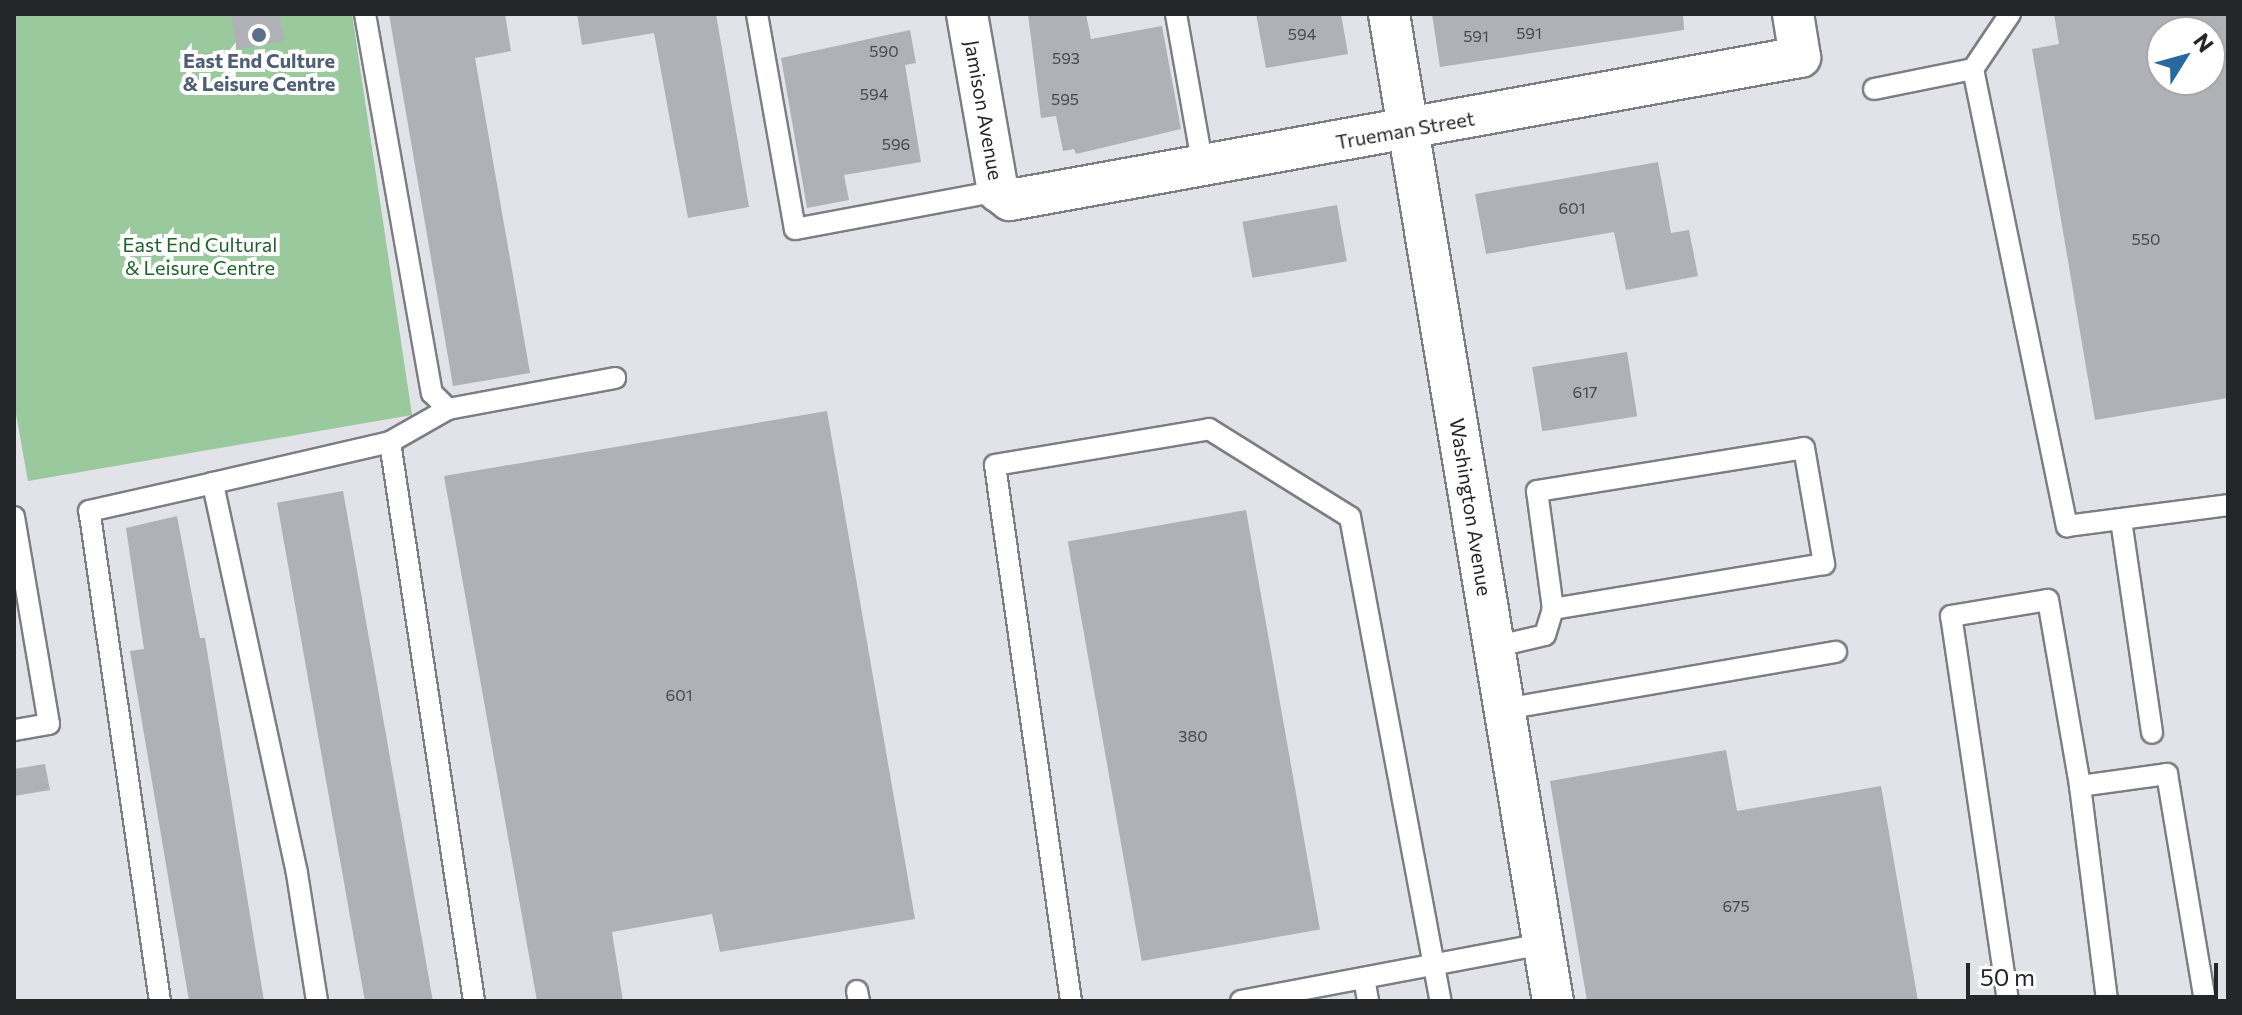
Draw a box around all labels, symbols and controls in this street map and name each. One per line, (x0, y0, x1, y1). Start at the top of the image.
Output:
north arrow (2146, 16, 2226, 96)
house number: 591 (1516, 23, 1542, 43)
house number: 594 (1288, 24, 1316, 44)
marker: East End Culture & Leisure Centre (250, 26, 268, 44)
house number: 591 (1463, 26, 1489, 46)
text: N (2188, 28, 2220, 57)
street label: Jamison Avenue (960, 38, 1008, 182)
house number: 590 (869, 41, 899, 61)
place label: East End Culture & Leisure Centre (183, 48, 335, 95)
house number: 593 (1052, 48, 1080, 68)
house number: 594 (860, 84, 888, 104)
house number: 595 (1051, 89, 1079, 109)
street label: Trueman Street (1334, 106, 1476, 154)
house number: 596 (882, 134, 910, 154)
house number: 601 (1559, 198, 1585, 218)
house number: 550 (2132, 229, 2160, 249)
park label: East End Cultural & Leisure Centre (123, 233, 277, 280)
house number: 617 (1573, 382, 1597, 402)
street label: Washington Avenue (1445, 416, 1497, 598)
house number: 601 (666, 685, 692, 705)
house number: 380 (1178, 726, 1208, 746)
house number: 675 (1722, 896, 1750, 916)
scale bar (1970, 947, 2222, 997)
text: 50 m (1980, 962, 2035, 991)

